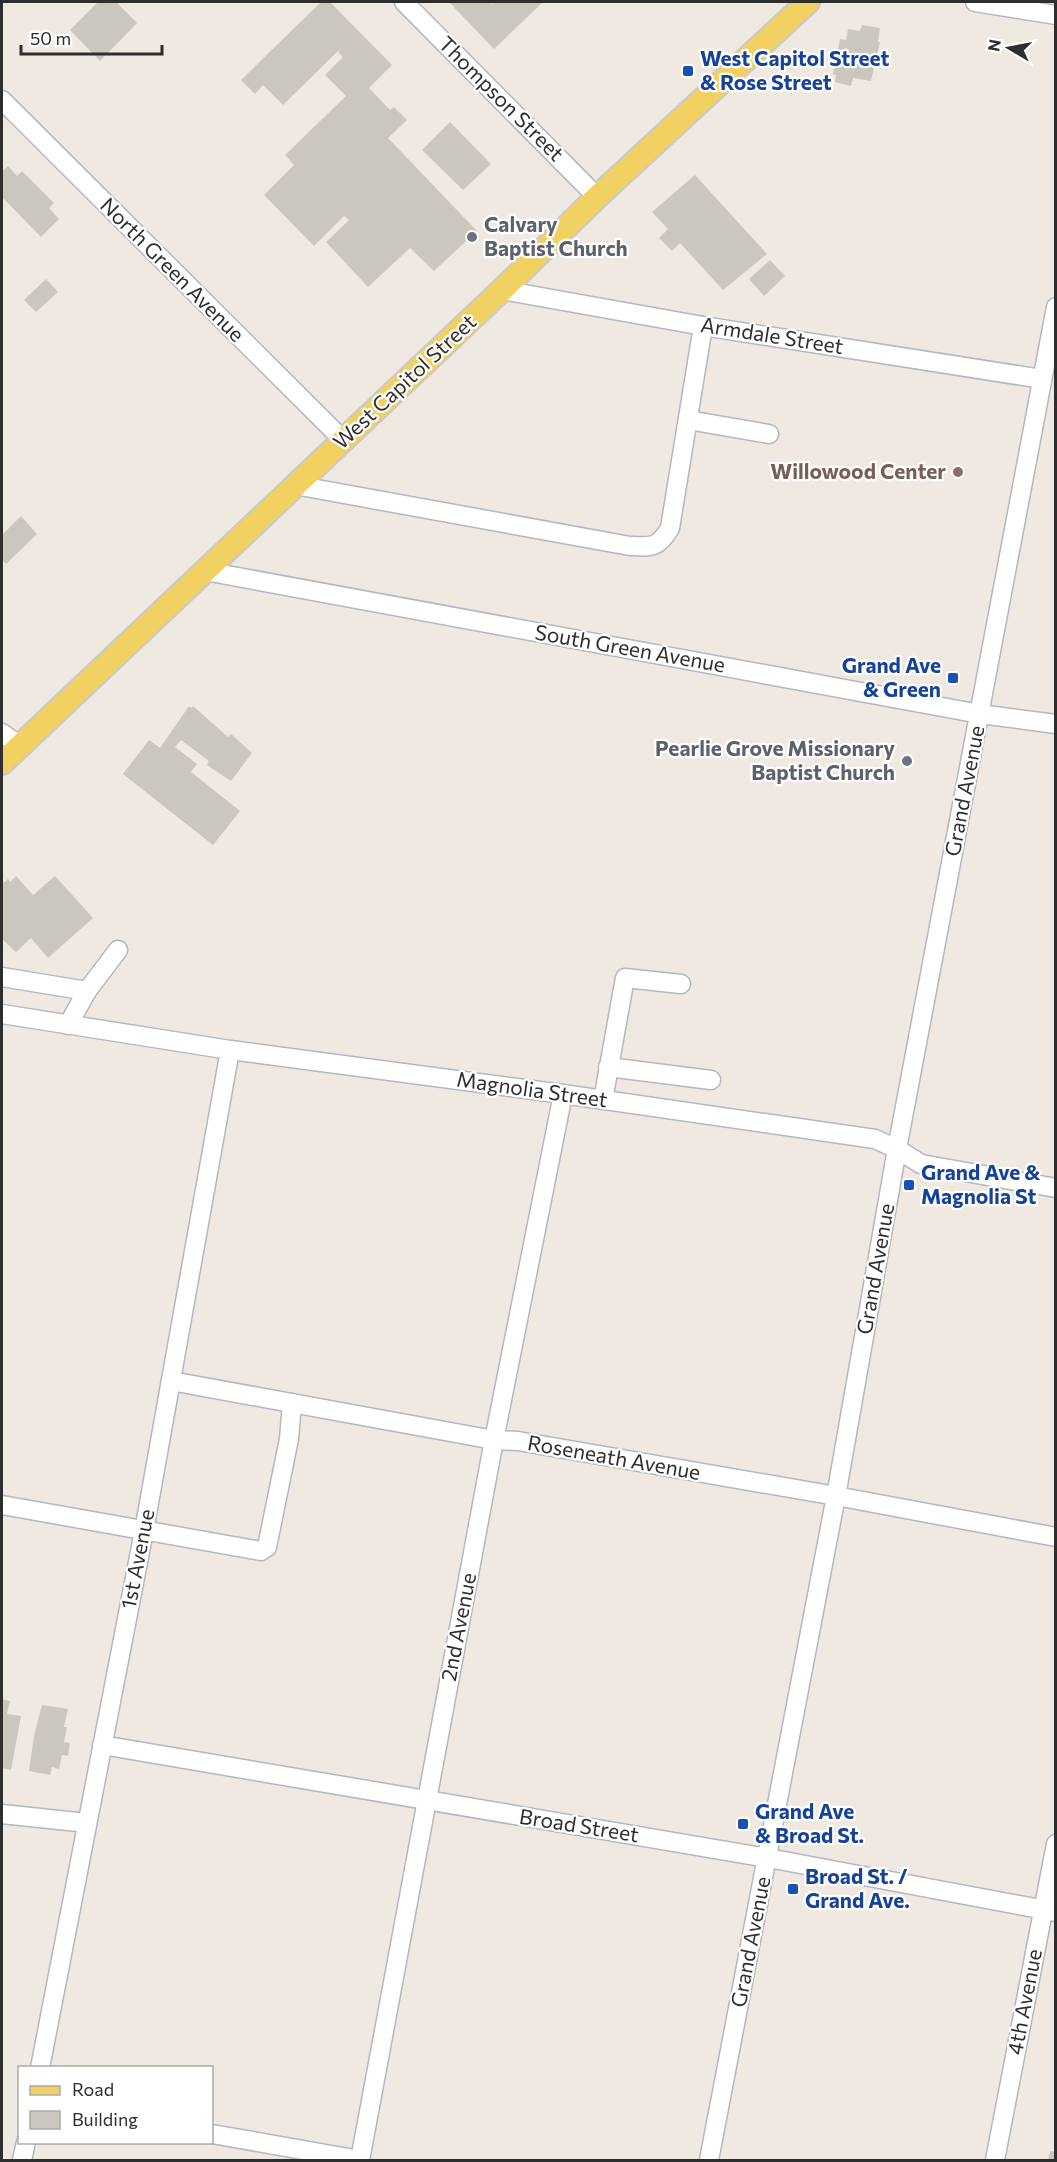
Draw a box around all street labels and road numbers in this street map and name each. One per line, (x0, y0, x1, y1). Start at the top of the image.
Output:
street label: Thompson Street (434, 30, 570, 166)
street label: North Green Avenue (96, 192, 250, 346)
street label: West Capitol Street (327, 308, 481, 453)
street label: Armdale Street (699, 311, 845, 358)
street label: South Green Avenue (533, 618, 727, 677)
street label: Grand Avenue (939, 723, 988, 858)
street label: Magnolia Street (455, 1066, 609, 1111)
street label: Grand Avenue (851, 1201, 898, 1336)
street label: Roseneath Avenue (526, 1429, 703, 1484)
street label: 1st Avenue (115, 1507, 158, 1611)
street label: 2nd Avenue (435, 1570, 480, 1683)
street label: Broad Street (518, 1803, 641, 1846)
street label: Grand Avenue (725, 1874, 774, 2009)
street label: 4th Avenue (1001, 1947, 1046, 2057)

